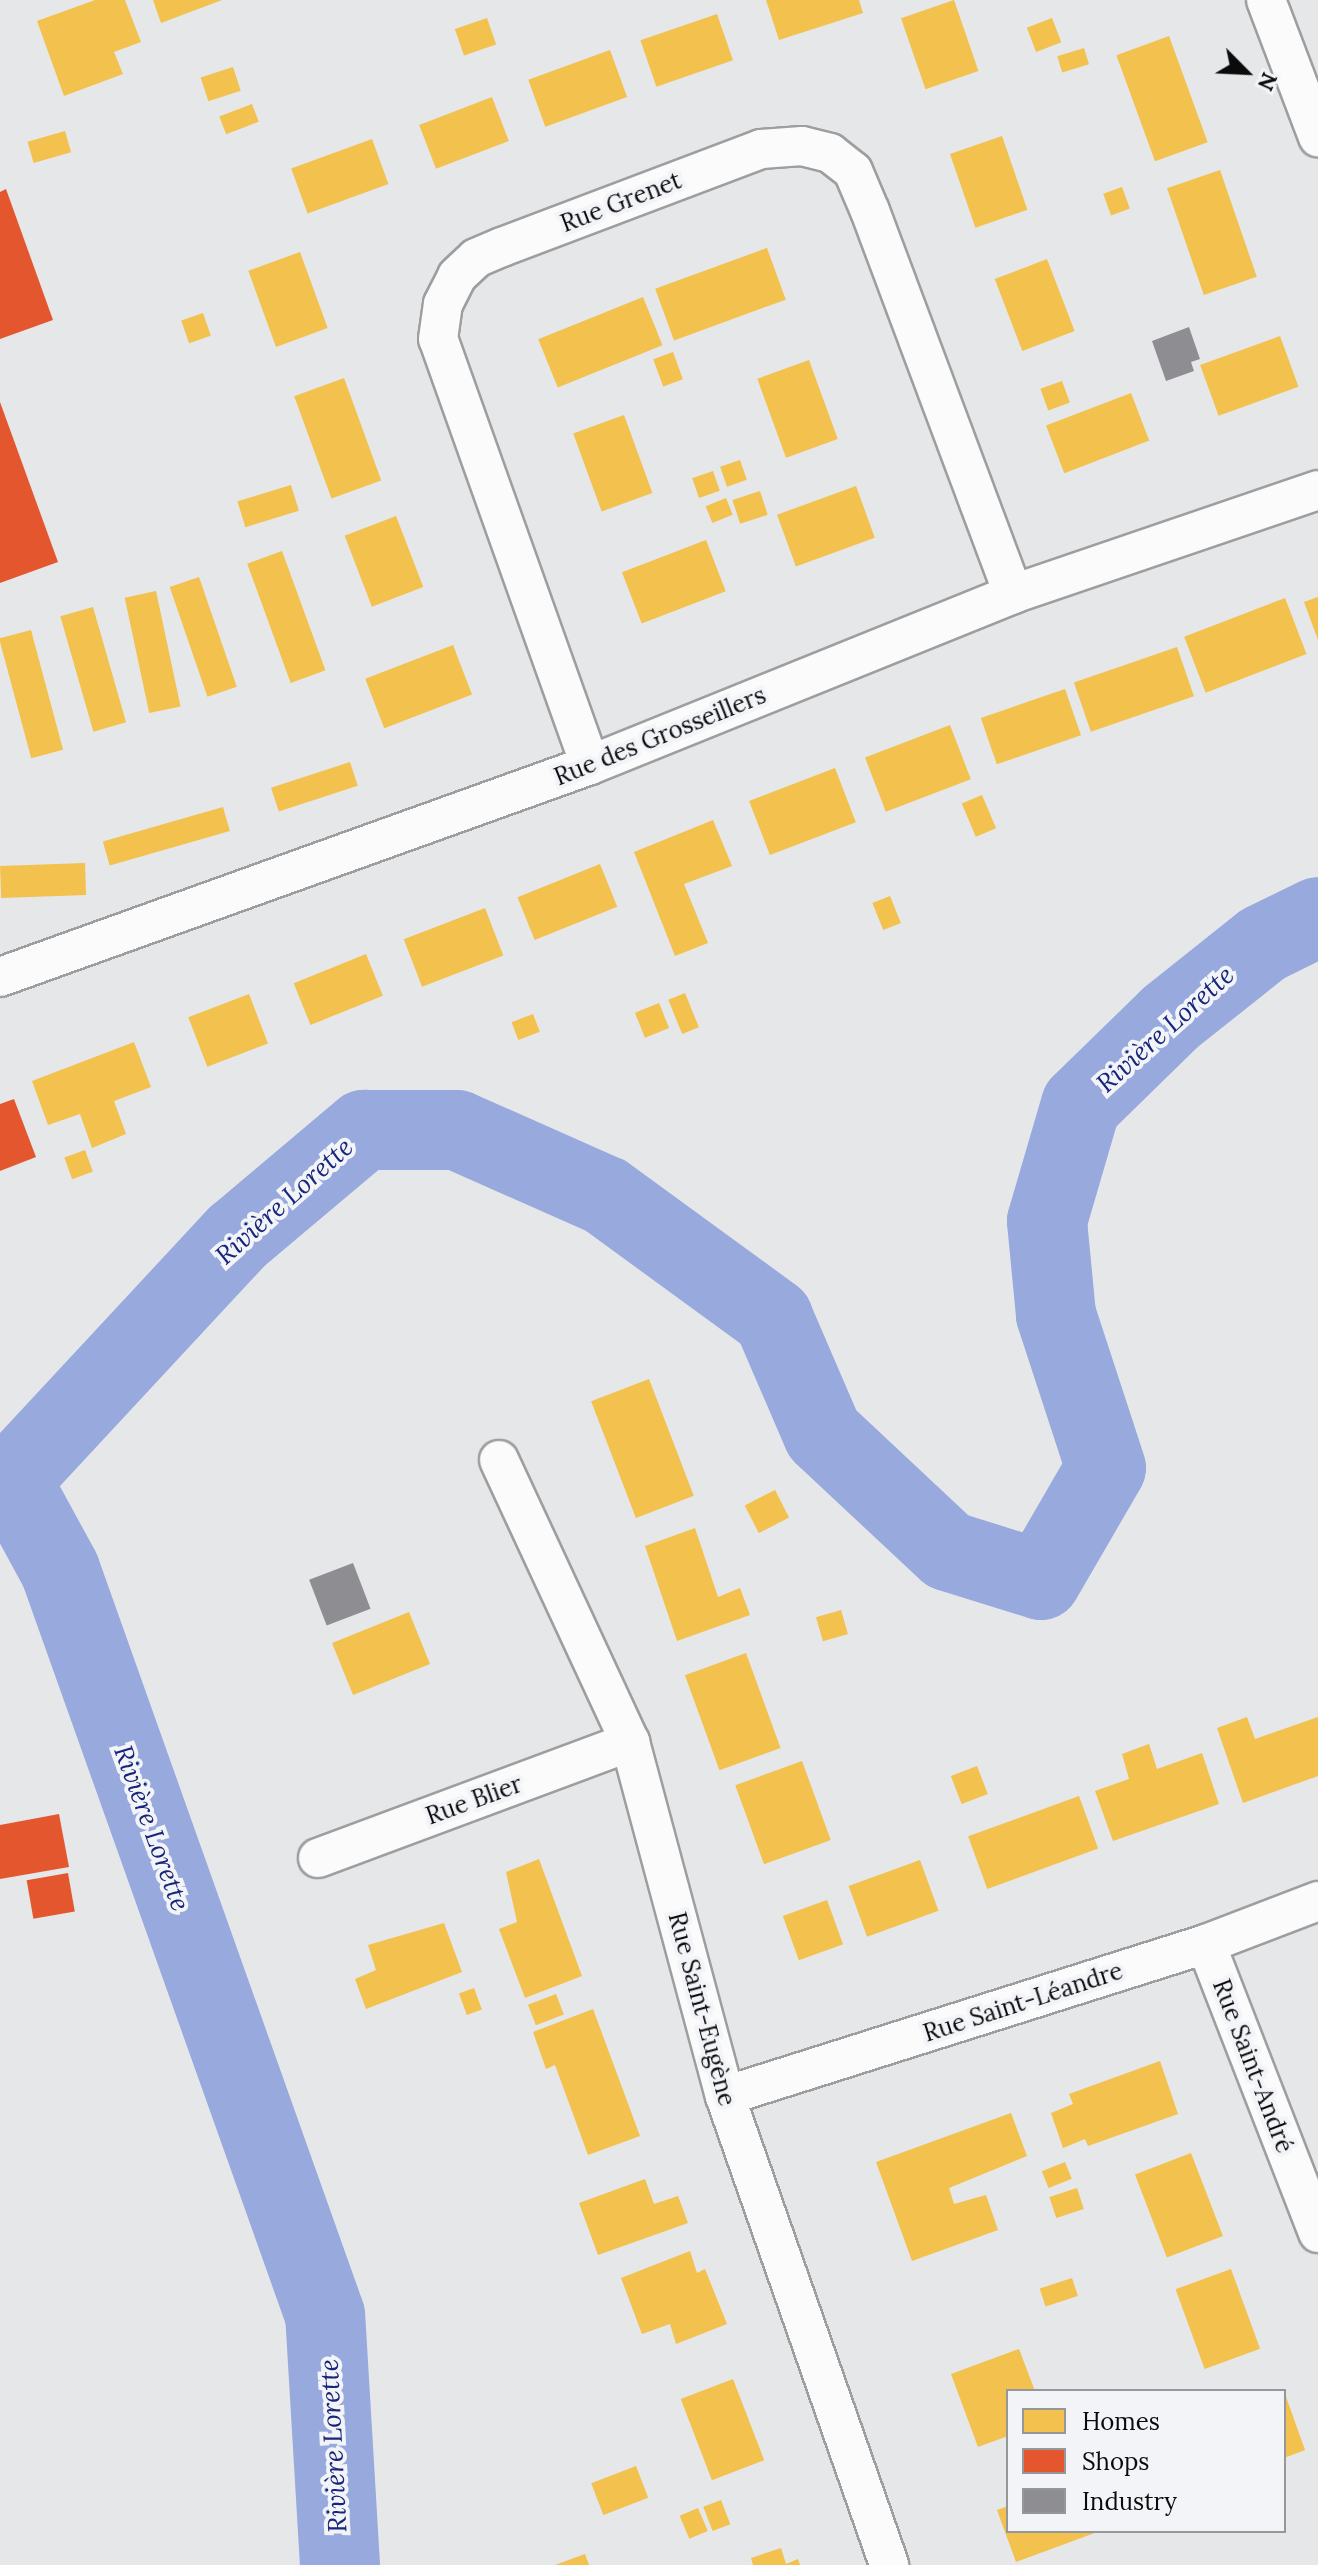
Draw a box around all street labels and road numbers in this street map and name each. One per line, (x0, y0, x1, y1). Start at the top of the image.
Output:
street label: Rue Grenet (557, 166, 685, 238)
street label: Rue des Grosseillers (550, 680, 770, 792)
street label: Rue Blier (422, 1769, 526, 1831)
street label: Rue Saint-Eugène (662, 1909, 742, 2109)
street label: Rue Saint-Léandre (920, 1956, 1126, 2048)
street label: Rue Saint-André (1207, 1975, 1299, 2157)

